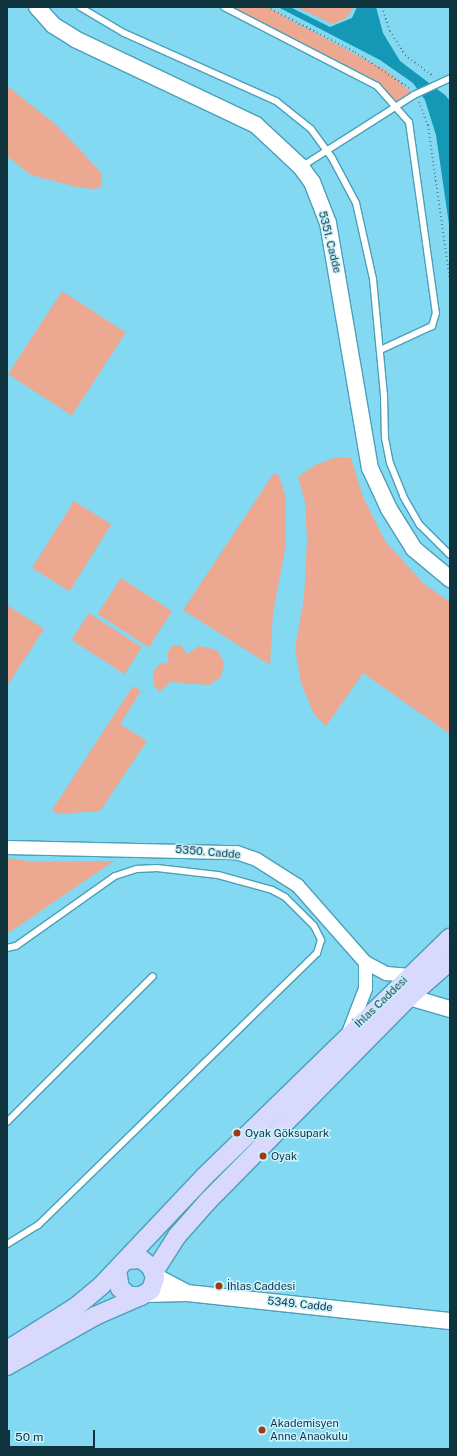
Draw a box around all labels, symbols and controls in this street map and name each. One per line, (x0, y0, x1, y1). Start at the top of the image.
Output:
street label: 5351. Cadde (316, 210, 344, 274)
street label: 5350. Cadde (175, 843, 241, 861)
street label: İhlas Caddesi (352, 974, 410, 1030)
place label: Oyak Göksupark (245, 1126, 329, 1140)
marker: Oyak Göksupark (232, 1128, 242, 1138)
place label: Oyak (271, 1149, 297, 1163)
marker: Oyak (258, 1151, 268, 1161)
place label: İhlas Caddesi (227, 1279, 295, 1293)
marker: İhlas Caddesi (214, 1281, 224, 1291)
street label: 5349. Cadde (267, 1294, 333, 1314)
place label: Akademisyen Anne Anaokulu (270, 1417, 348, 1443)
scale bar (10, 1422, 97, 1448)
marker: Akademisyen Anne Anaokulu (257, 1425, 267, 1435)
text: 50 m (15, 1430, 43, 1444)

